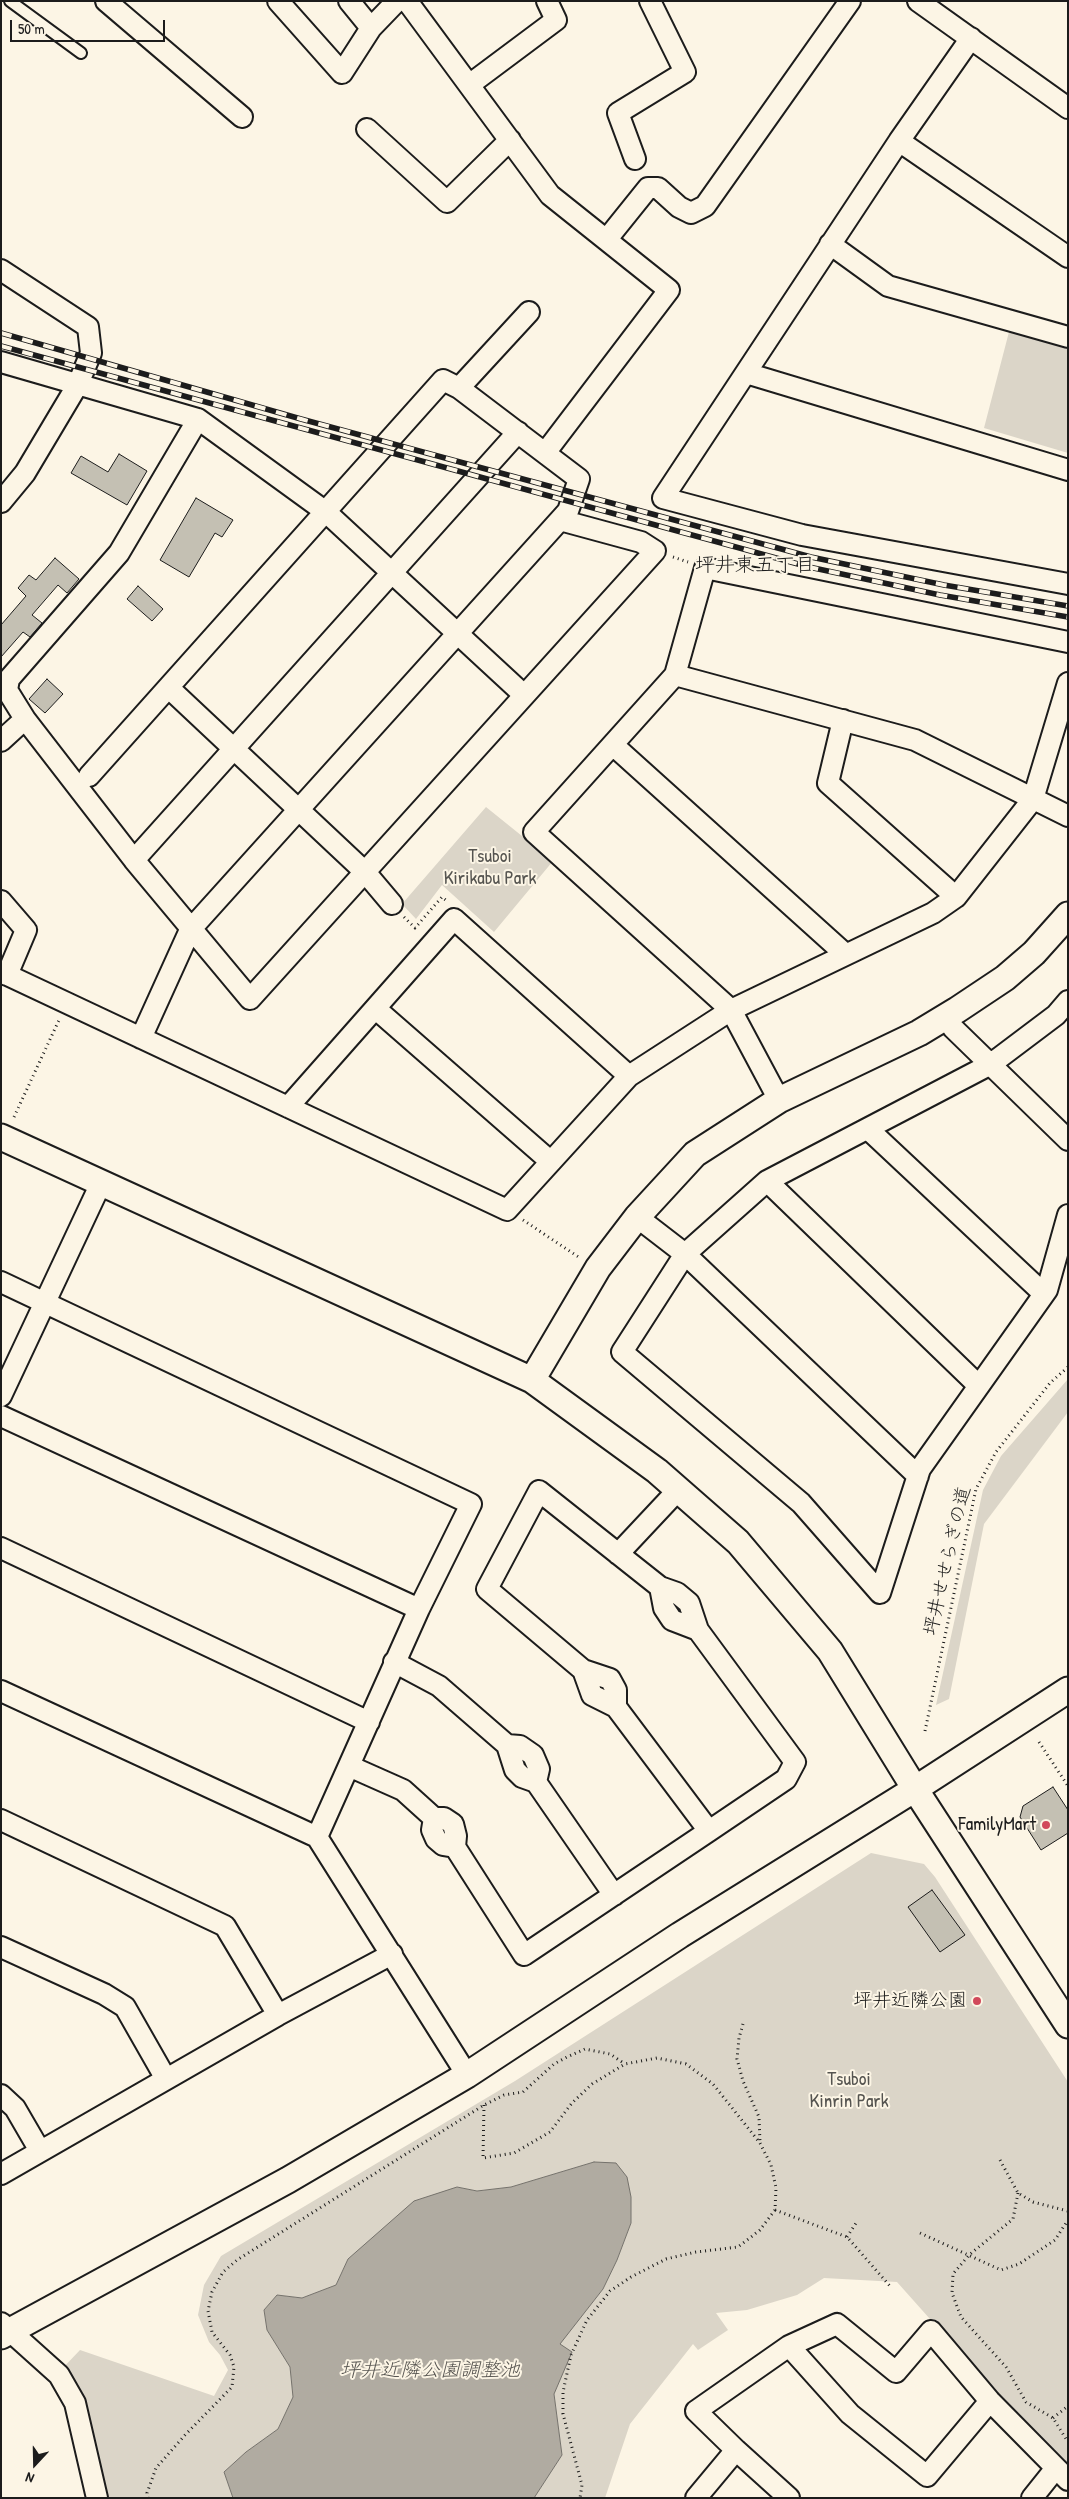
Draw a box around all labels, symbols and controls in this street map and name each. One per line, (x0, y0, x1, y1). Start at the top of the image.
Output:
scale bar (12, 10, 168, 42)
text: 50 m (18, 18, 45, 39)
district label: 坪井東五丁目 (695, 554, 815, 578)
park label: Tsuboi Kirikabu Park (444, 846, 536, 890)
street label: 坪井せせらぎの道 (920, 1484, 976, 1638)
place label: FamilyMart (959, 1814, 1036, 1836)
marker: FamilyMart (1040, 1819, 1052, 1831)
place label: 坪井近隣公園 (853, 1990, 967, 2012)
marker: 坪井近隣公園 (971, 1995, 983, 2007)
park label: Tsuboi Kinrin Park (809, 2069, 889, 2113)
water label: 坪井近隣公園調整池 (340, 2359, 520, 2383)
north arrow (10, 2439, 60, 2489)
text: N (23, 2468, 36, 2489)

